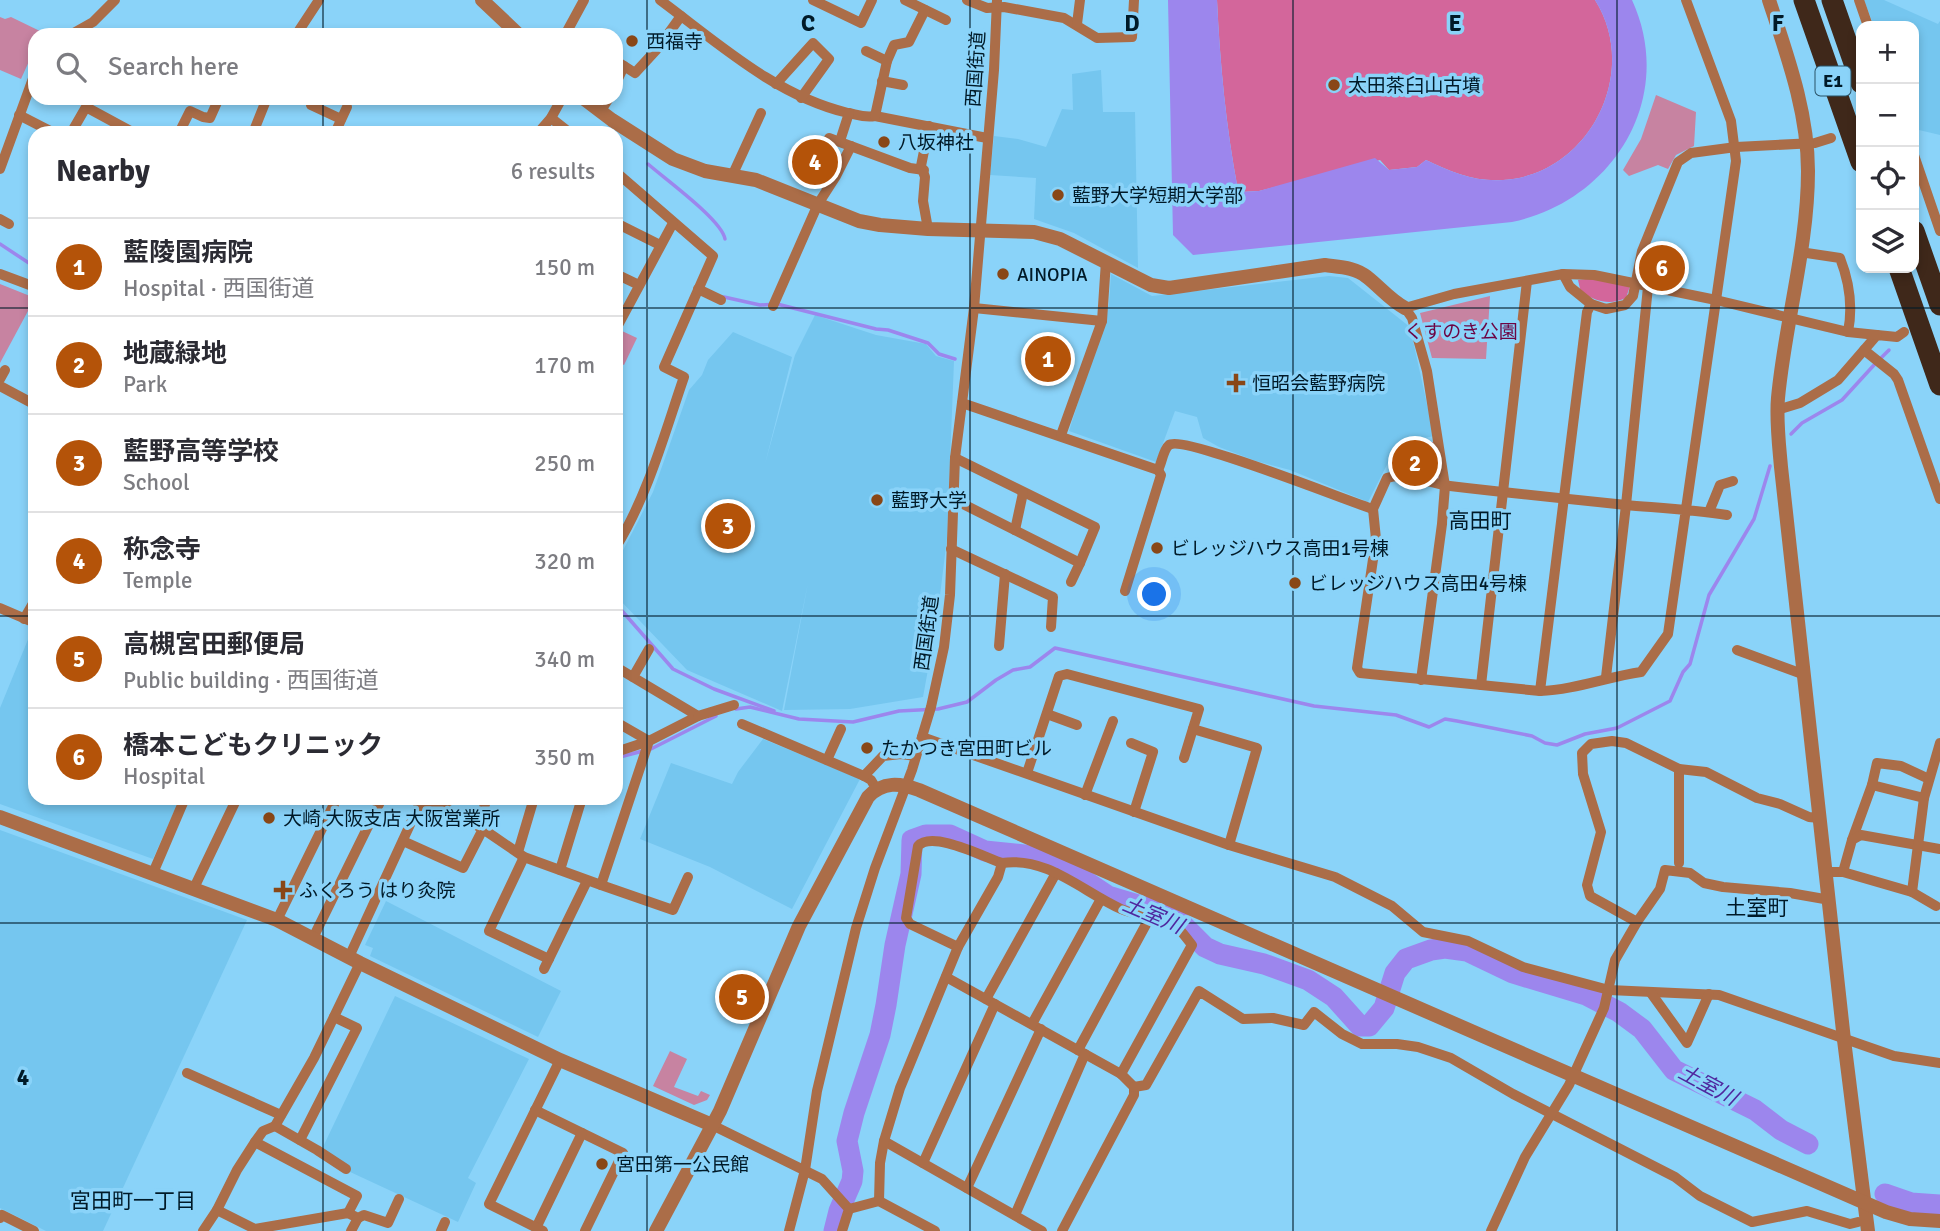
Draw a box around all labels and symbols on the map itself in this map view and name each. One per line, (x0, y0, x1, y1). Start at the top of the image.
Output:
text: C (801, 9, 815, 38)
text: D (1124, 9, 1140, 38)
text: E (1448, 9, 1462, 38)
text: F (1772, 9, 1784, 38)
place label: 西福寺 (646, 30, 703, 54)
street label: 西国街道 (961, 30, 991, 108)
marker: 西福寺 (624, 33, 640, 49)
road number: E1 (1815, 66, 1850, 96)
place label: 太田茶臼山古墳 (1348, 74, 1481, 98)
marker: 太田茶臼山古墳 (1326, 77, 1342, 93)
place label: 八坂神社 (898, 131, 974, 155)
marker: 八坂神社 (876, 134, 892, 150)
pin: 4 (792, 136, 838, 188)
place label: 藍野大学短期大学部 (1072, 184, 1243, 208)
marker: 藍野大学短期大学部 (1050, 187, 1066, 203)
pin: 6 (1639, 242, 1685, 294)
place label: AINOPIA (1017, 263, 1088, 287)
marker: AINOPIA (995, 266, 1011, 282)
park label: くすのき公園 (1404, 320, 1518, 344)
pin: 1 (1025, 333, 1071, 385)
place label: 恒昭会藍野病院 (1252, 372, 1385, 396)
marker: 恒昭会藍野病院 (1226, 373, 1246, 393)
pin: 2 (1392, 437, 1438, 489)
place label: 藍野大学 (891, 489, 967, 513)
marker: 藍野大学 (869, 492, 885, 508)
pin: 3 (705, 500, 751, 552)
district label: 高田町 (1449, 508, 1512, 534)
place label: ビレッジハウス高田1号棟 (1171, 537, 1389, 561)
marker: ビレッジハウス高田1号棟 (1149, 540, 1165, 556)
place label: ビレッジハウス高田4号棟 (1309, 572, 1527, 596)
marker: ビレッジハウス高田4号棟 (1287, 575, 1303, 591)
your location (1137, 577, 1171, 611)
street label: 西国街道 (910, 594, 944, 672)
place label: たかつき宮田町ビル (881, 737, 1052, 761)
marker: たかつき宮田町ビル (859, 740, 875, 756)
place label: 大崎 大阪支店 大阪営業所 (283, 807, 500, 831)
marker: 大崎 大阪支店 大阪営業所 (261, 810, 277, 826)
place label: ふくろう はり灸院 (299, 879, 455, 903)
marker: ふくろう はり灸院 (273, 880, 293, 900)
water label: 土室川 (1119, 891, 1189, 940)
district label: 土室町 (1726, 895, 1789, 921)
pin: 5 (719, 971, 765, 1023)
water label: 土室川 (1674, 1059, 1744, 1112)
text: 4 (17, 1063, 29, 1092)
place label: 宮田第一公民館 (616, 1153, 749, 1177)
marker: 宮田第一公民館 (594, 1156, 610, 1172)
district label: 宮田町一丁目 (70, 1188, 196, 1214)

